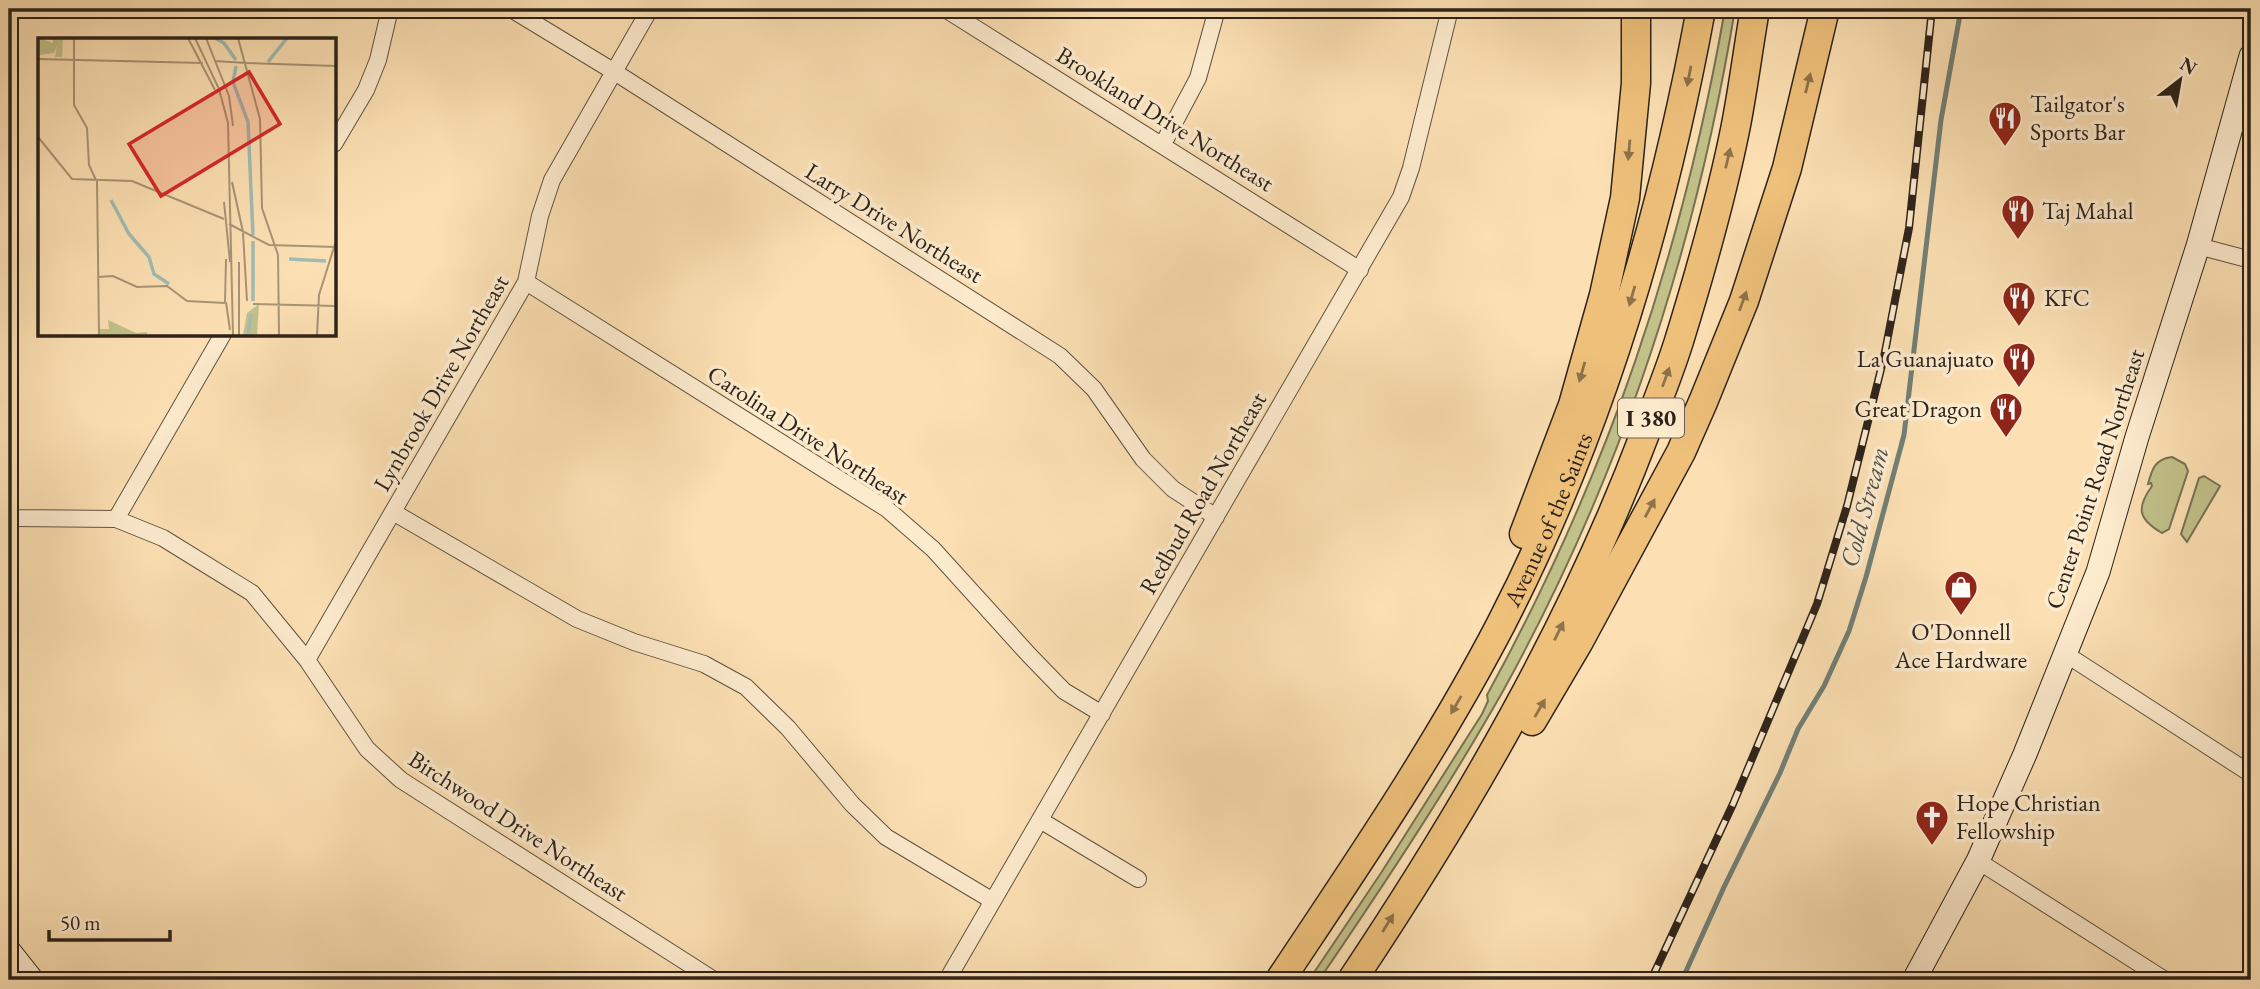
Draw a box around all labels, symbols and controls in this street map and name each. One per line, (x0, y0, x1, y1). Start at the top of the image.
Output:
inset map (38, 38, 336, 336)
street label: Brookland Drive Northeast (1051, 39, 1280, 198)
north arrow (2144, 46, 2214, 116)
text: N (2175, 51, 2202, 81)
one-way arrow (1683, 65, 1694, 87)
one-way arrow (1803, 72, 1814, 94)
place label: Tailgator's Sports Bar (2030, 88, 2125, 147)
restaurant icon: Tailgator's Sports Bar (1986, 99, 2024, 148)
one-way arrow (1624, 139, 1635, 161)
one-way arrow (1723, 147, 1734, 169)
street label: Larry Drive Northeast (800, 155, 989, 290)
restaurant icon: Taj Mahal (1999, 192, 2037, 241)
place label: Taj Mahal (2042, 195, 2134, 226)
street label: Lynbrook Drive Northeast (366, 269, 515, 497)
restaurant icon: KFC (2000, 279, 2038, 328)
place label: KFC (2044, 282, 2090, 313)
one-way arrow (1626, 286, 1636, 307)
one-way arrow (1738, 291, 1749, 312)
restaurant icon: La Guanajuato (2000, 340, 2038, 389)
place label: La Guanajuato (1857, 343, 1994, 374)
street label: Center Point Road Northeast (2038, 344, 2151, 613)
street label: Carolina Drive Northeast (702, 358, 915, 512)
one-way arrow (1576, 362, 1586, 383)
one-way arrow (1661, 366, 1672, 387)
street label: Redbud Road Northeast (1132, 386, 1273, 599)
restaurant icon: Great Dragon (1987, 390, 2025, 439)
place label: Great Dragon (1855, 393, 1982, 424)
road number: I 380 (1618, 398, 1684, 438)
street label: Avenue of the Saints (1496, 428, 1599, 613)
water label: Cold Stream (1832, 443, 1896, 571)
one-way arrow (1644, 499, 1656, 518)
shop icon: O'Donnell Ace Hardware (1942, 568, 1980, 617)
place label: O'Donnell Ace Hardware (1894, 616, 2027, 675)
one-way arrow (1553, 621, 1564, 641)
one-way arrow (1450, 696, 1462, 715)
one-way arrow (1534, 698, 1547, 717)
street label: Birchwood Drive Northeast (403, 743, 634, 908)
place label: Hope Christian Fellowship (1956, 787, 2101, 846)
church icon: Hope Christian Fellowship (1913, 798, 1951, 847)
scale bar (49, 898, 170, 942)
text: 50 m (60, 909, 101, 936)
one-way arrow (1382, 913, 1395, 932)

